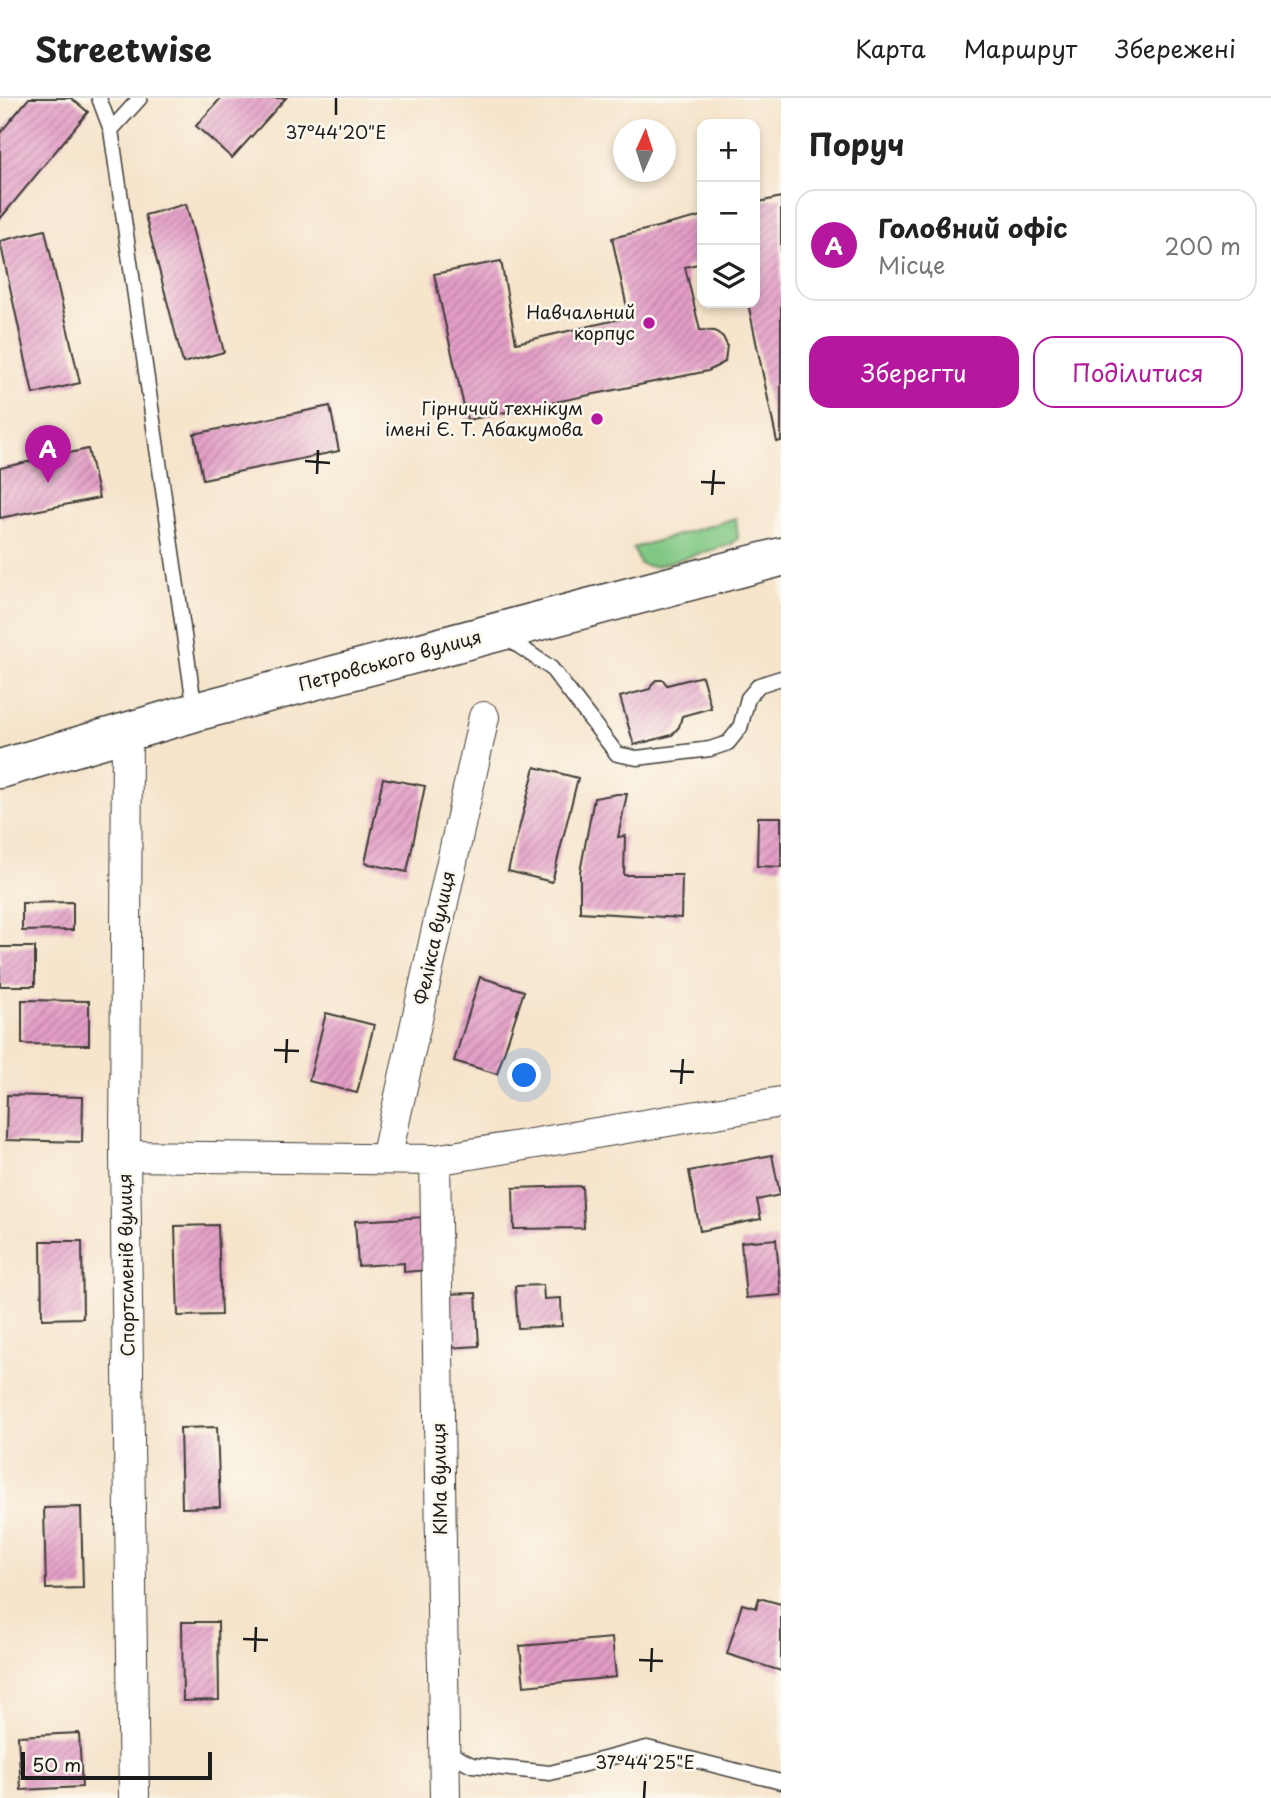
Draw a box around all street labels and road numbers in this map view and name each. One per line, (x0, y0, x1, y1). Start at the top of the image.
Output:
street label: Петровського вулиця (295, 622, 484, 697)
street label: Фелікса вулиця (406, 868, 461, 1007)
street label: Спортсменів вулиця (110, 1173, 141, 1357)
street label: КІМа вулиця (424, 1422, 453, 1536)

